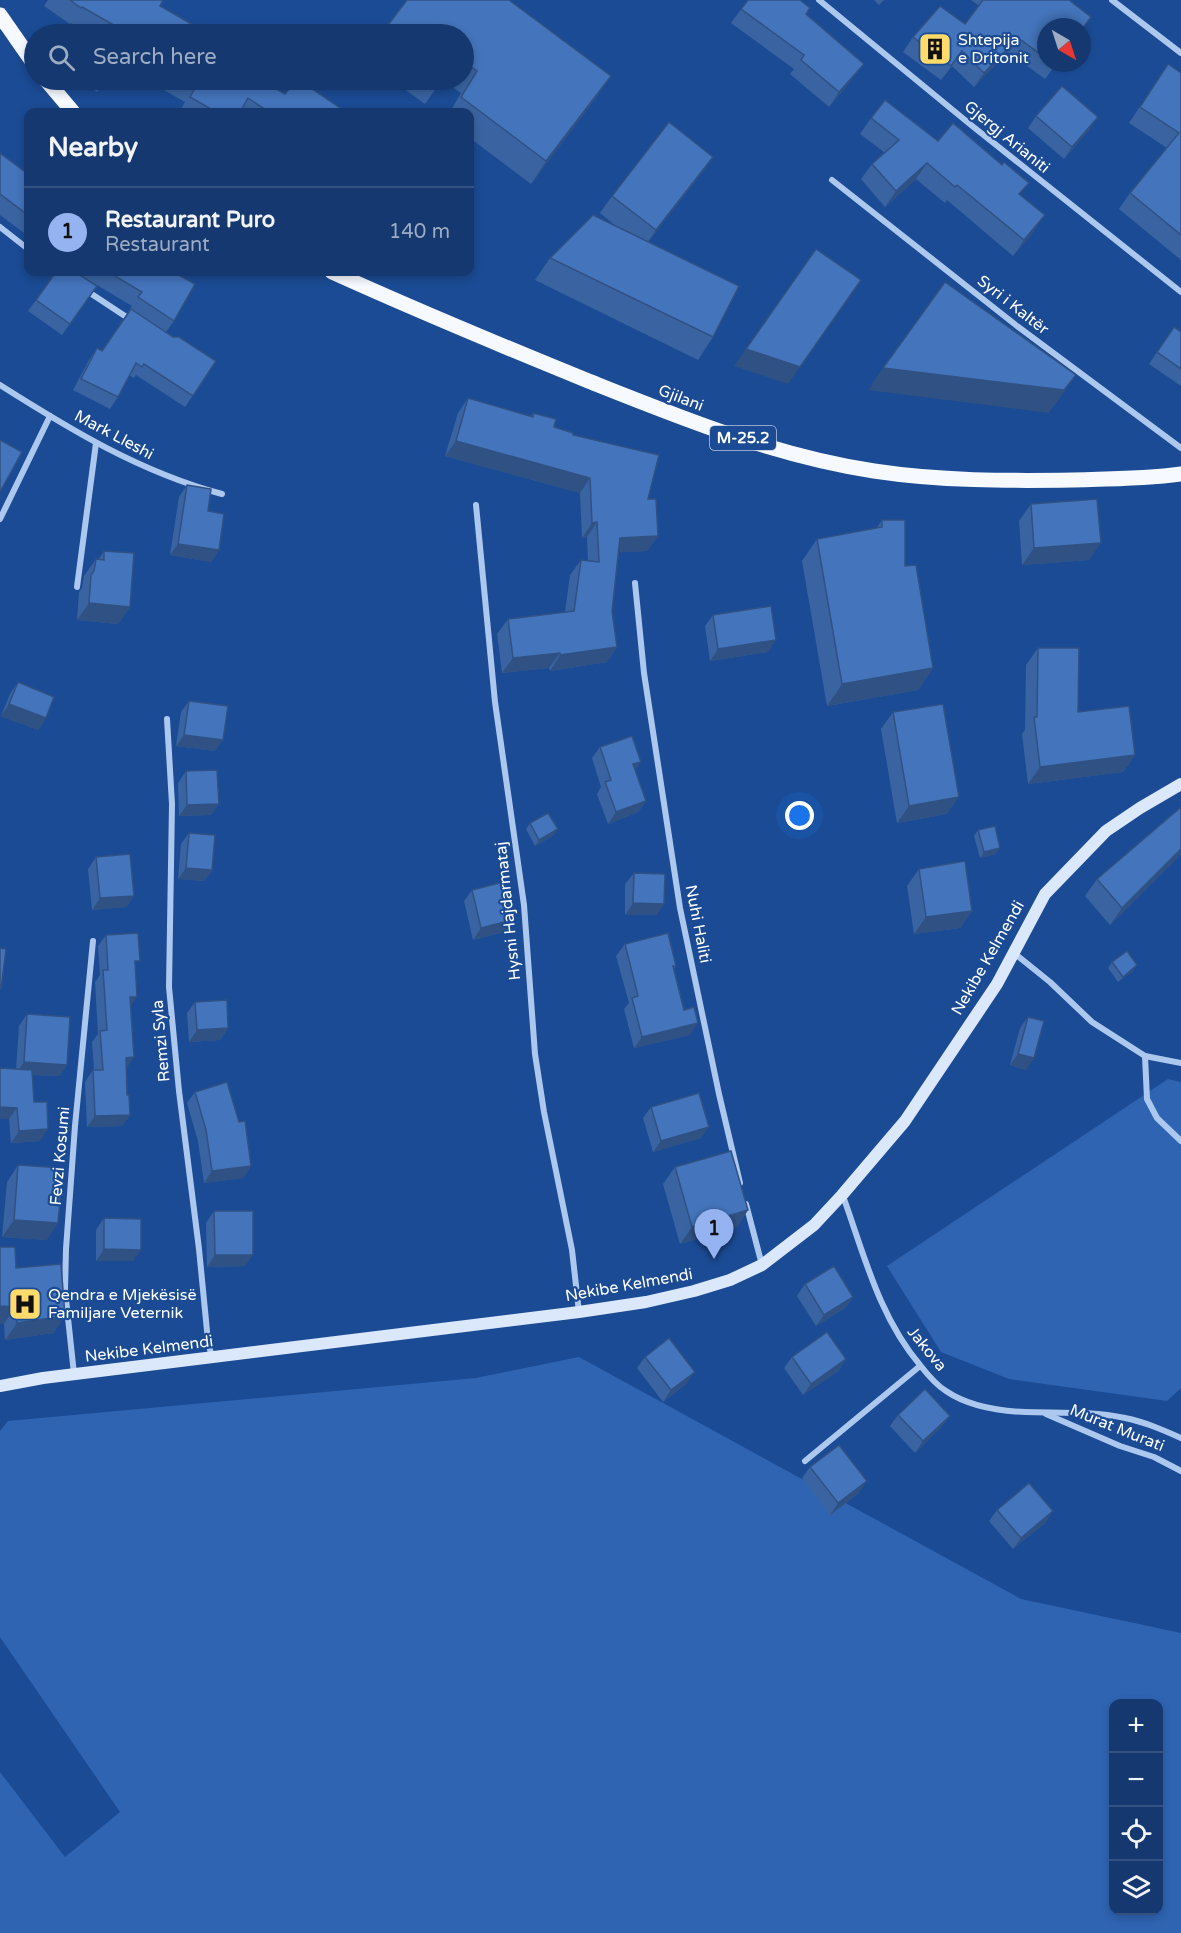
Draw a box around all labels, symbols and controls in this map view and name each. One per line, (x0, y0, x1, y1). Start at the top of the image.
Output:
north arrow (1037, 18, 1091, 72)
search box (24, 24, 474, 90)
place label: Shtepija e Dritonit (958, 30, 1029, 68)
building icon: Shtepija e Dritonit (917, 31, 953, 67)
icon: search (45, 41, 78, 74)
text: Search here (93, 44, 217, 70)
street label: Gjergj Arianiti (960, 96, 1054, 178)
text: Nearby (48, 132, 138, 163)
text: Restaurant Puro (105, 207, 275, 233)
text: 1 (61, 220, 74, 244)
text: 140 m (389, 220, 450, 244)
text: Restaurant (105, 233, 210, 257)
street label: Syri i Kaltër (973, 271, 1053, 340)
street label: Gjilani (656, 380, 706, 416)
street label: Mark Lleshi (71, 406, 157, 464)
road number: M-25.2 (710, 426, 776, 450)
your location (785, 801, 814, 830)
street label: Hysni Hajdarmataj (491, 841, 525, 981)
street label: Nuhi Haliti (681, 883, 715, 965)
street label: Nekibe Kelmendi (947, 897, 1029, 1019)
street label: Remzi Syla (147, 999, 175, 1083)
street label: Fevzi Kosumi (46, 1106, 74, 1206)
pin: 1 (694, 1210, 734, 1259)
street label: Nekibe Kelmendi (564, 1264, 694, 1306)
place label: Qendra e Mjekësisë Familjare Veternik (48, 1285, 197, 1323)
hospital icon: Qendra e Mjekësisë Familjare Veternik (7, 1286, 43, 1322)
street label: Jakova (903, 1322, 951, 1376)
street label: Nekibe Kelmendi (84, 1331, 214, 1367)
street label: Murat Murati (1067, 1400, 1167, 1456)
map controls (1109, 1699, 1163, 1915)
button: + (1109, 1699, 1163, 1753)
button: − (1109, 1753, 1163, 1807)
button: locate (1109, 1807, 1163, 1861)
button: layers (1109, 1861, 1163, 1915)

